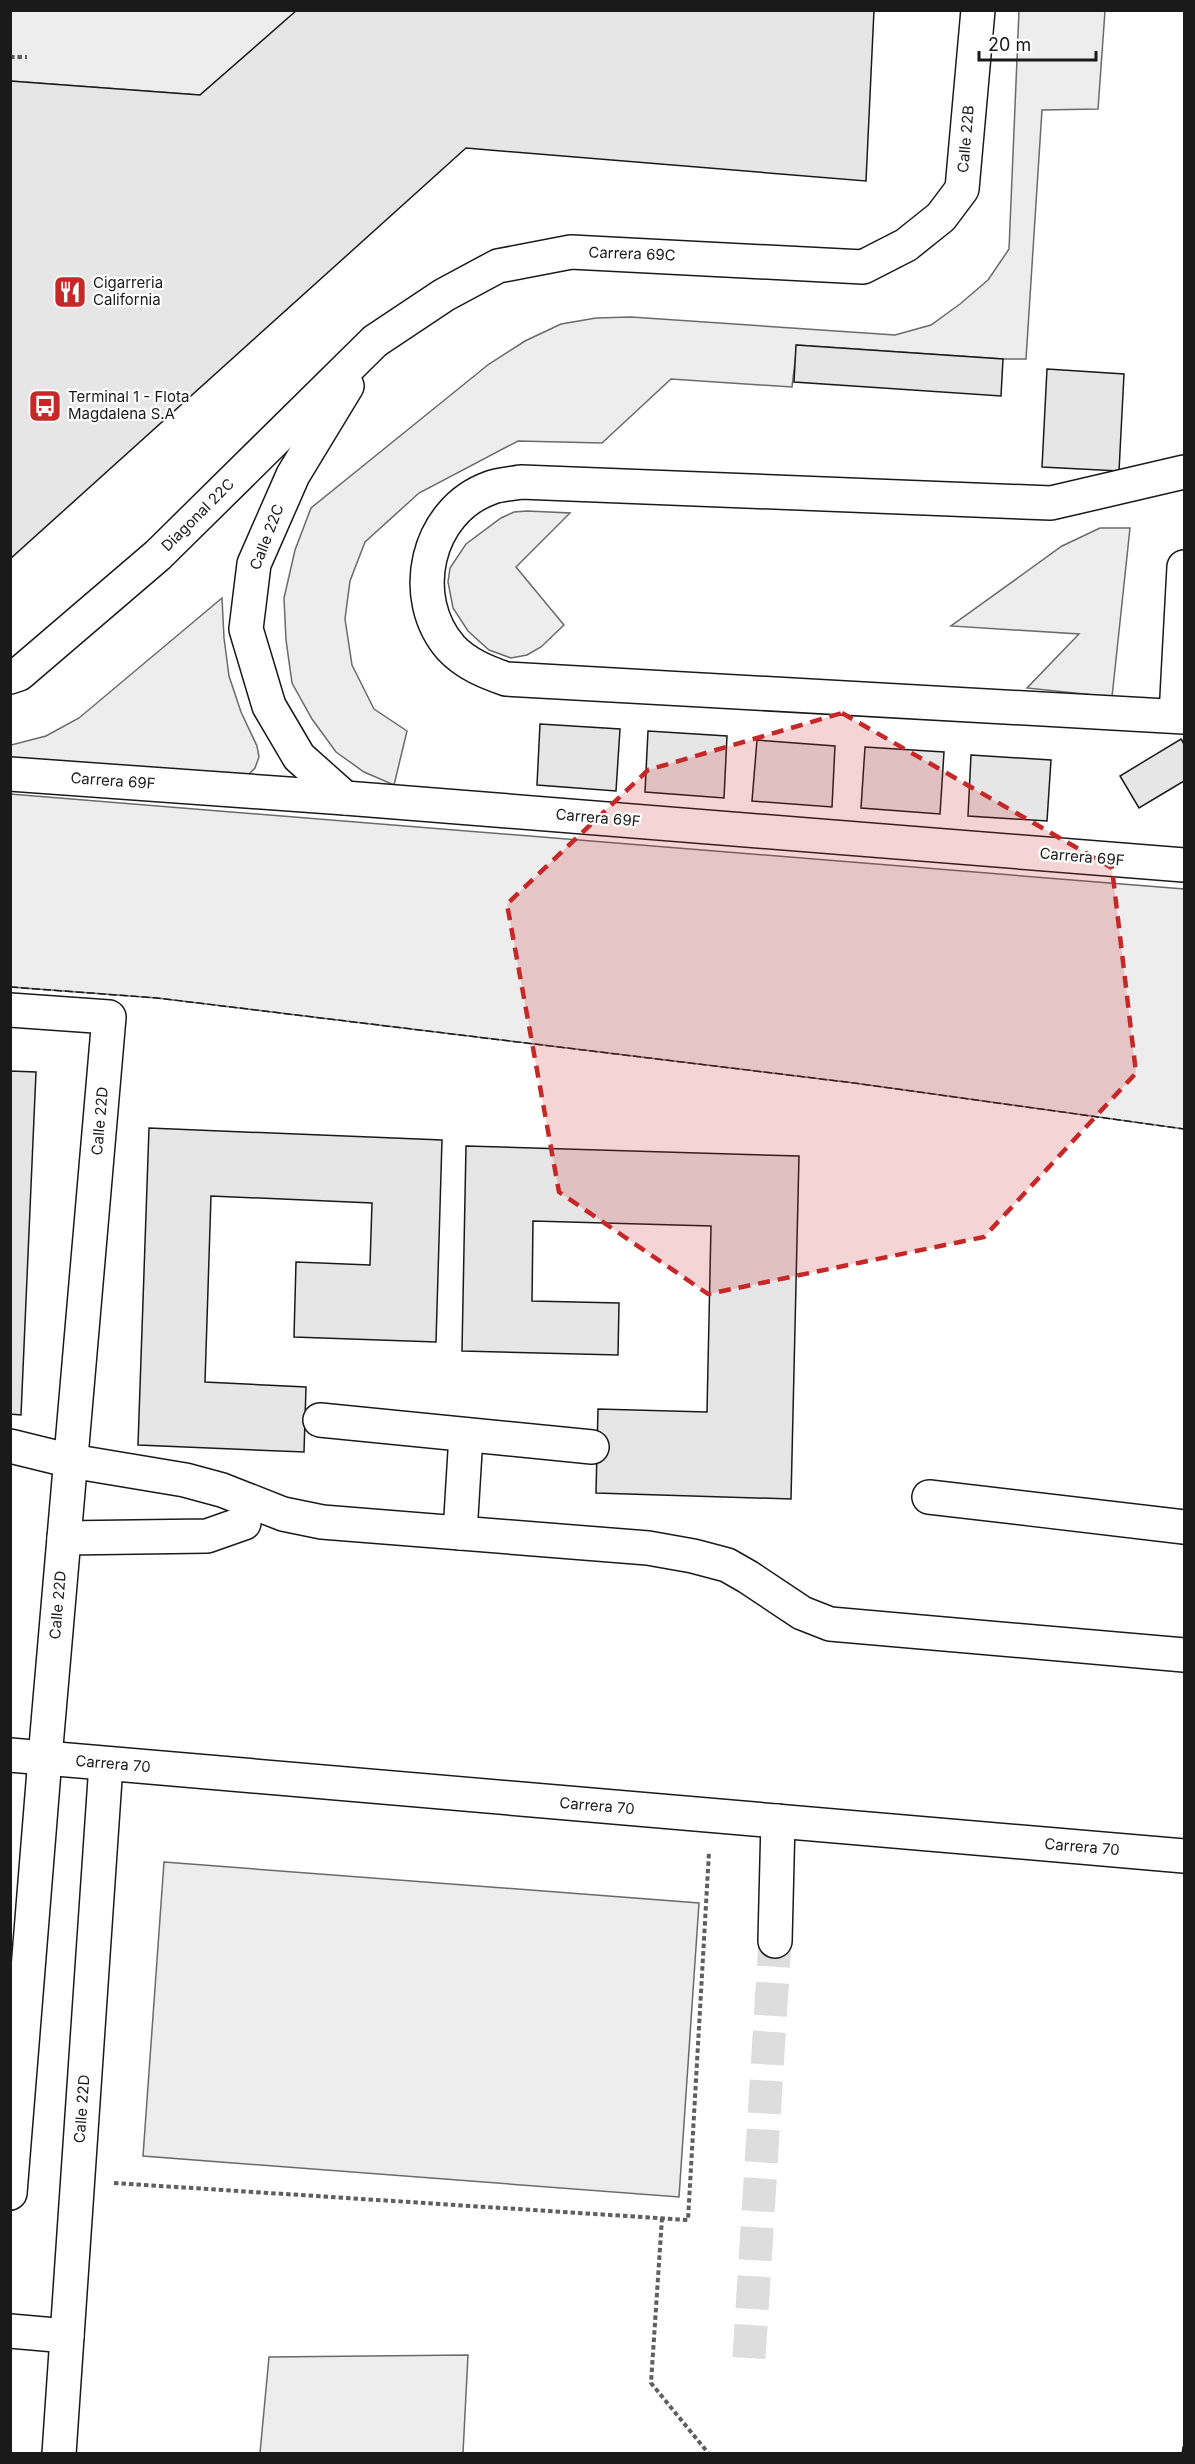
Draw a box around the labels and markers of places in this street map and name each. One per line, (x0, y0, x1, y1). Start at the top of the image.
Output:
place label: Cigarreria California (93, 273, 163, 309)
restaurant icon: Cigarreria California (52, 274, 88, 310)
place label: Terminal 1 - Flota Magdalena S.A (68, 387, 189, 423)
bus stop icon: Terminal 1 - Flota Magdalena S.A (27, 388, 63, 424)

